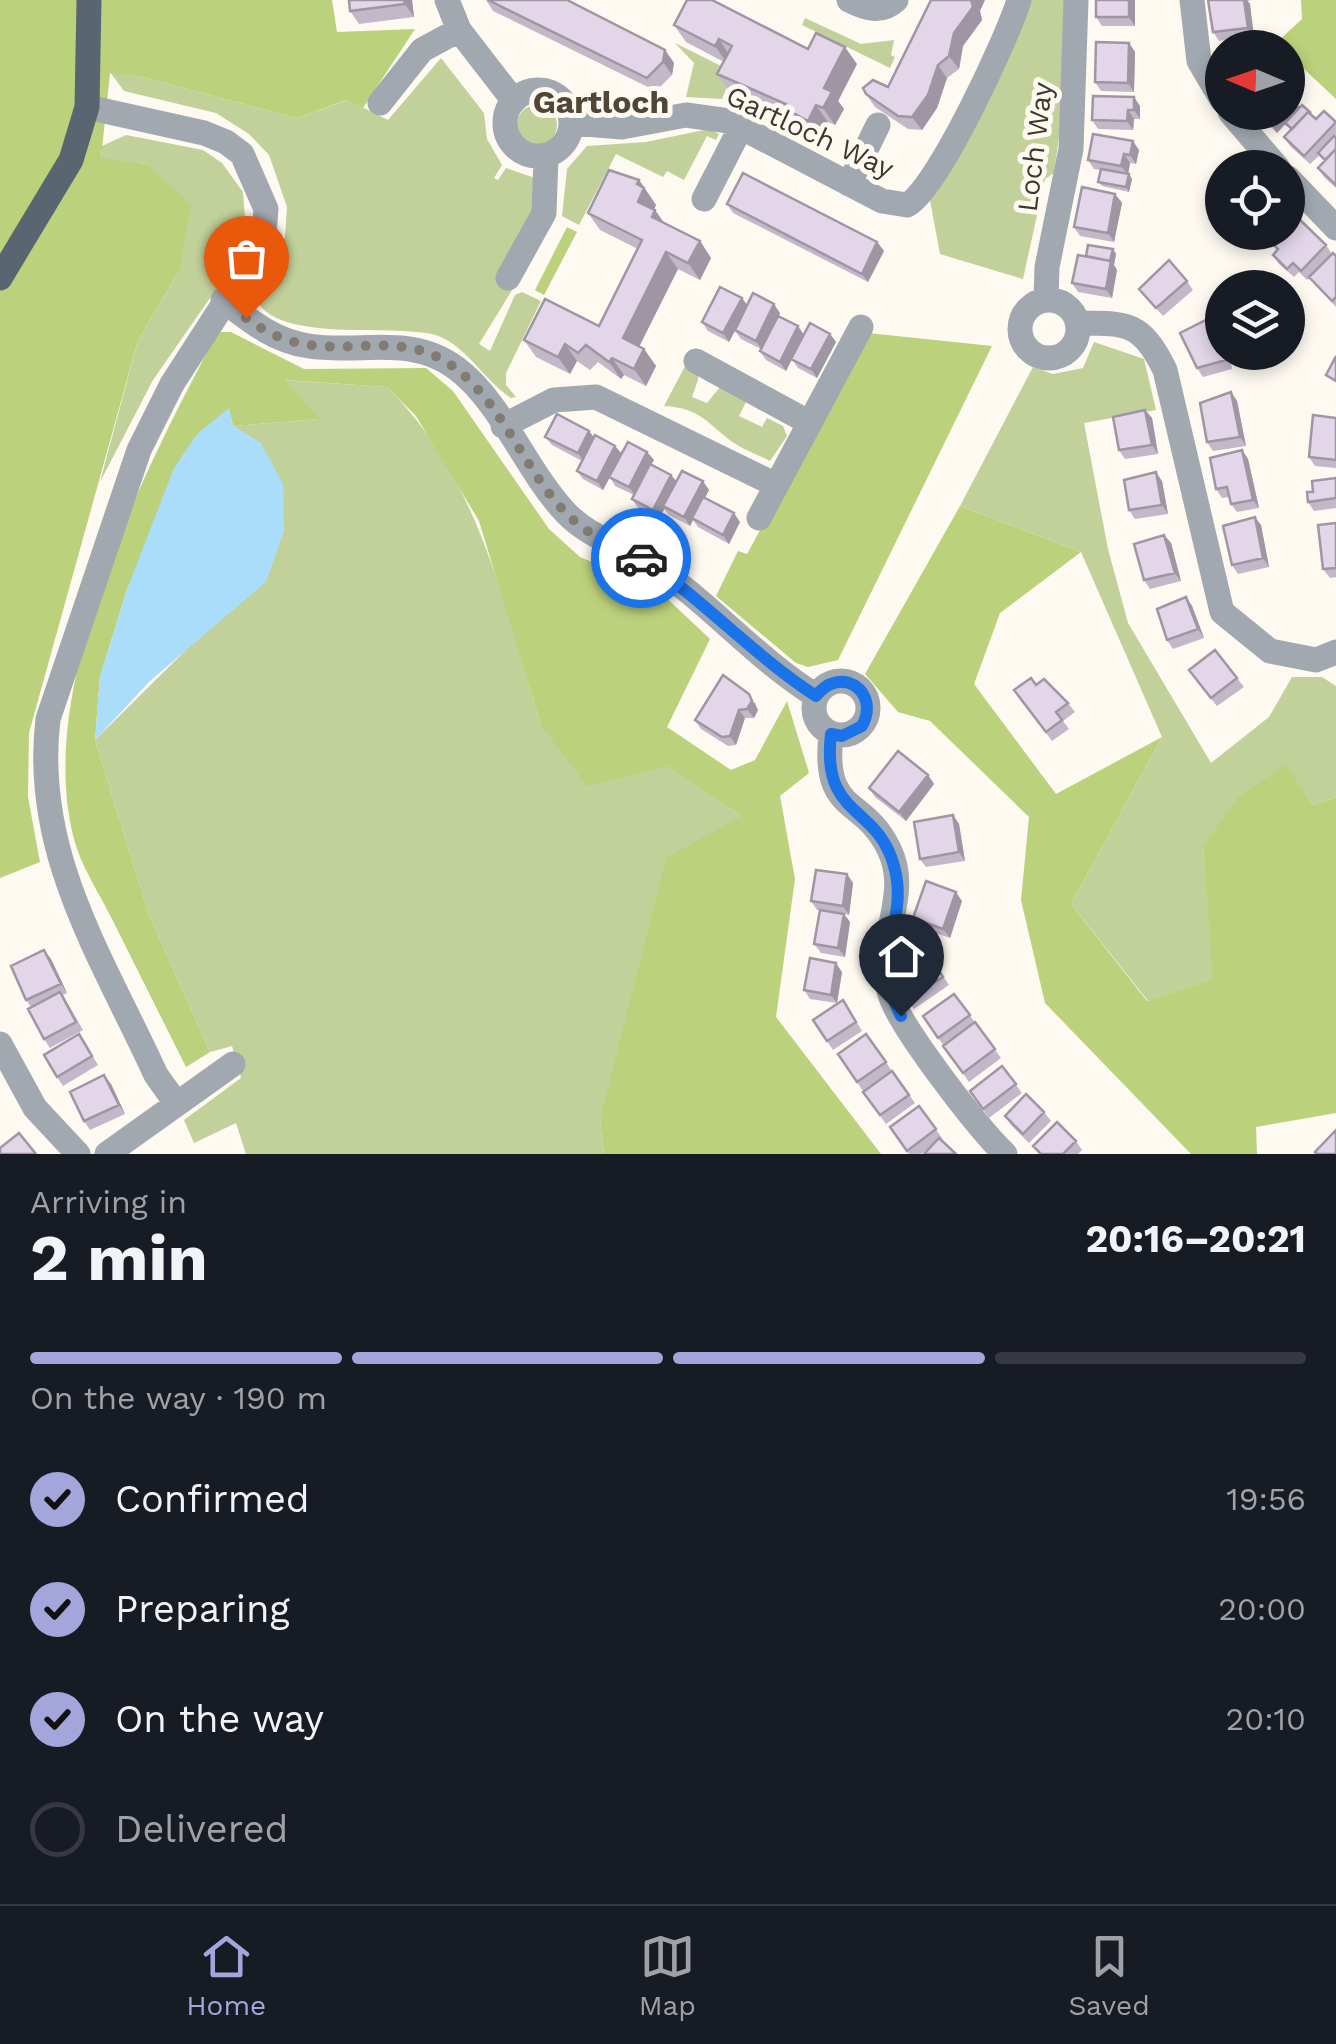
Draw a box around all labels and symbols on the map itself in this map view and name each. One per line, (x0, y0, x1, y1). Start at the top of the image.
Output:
north arrow (1205, 30, 1305, 130)
street label: Gartloch Way (721, 79, 899, 185)
street label: Loch Way (1011, 80, 1059, 214)
district label: Gartloch (533, 83, 669, 121)
pin (204, 216, 289, 319)
courier (591, 508, 691, 608)
pin (859, 914, 944, 1017)

